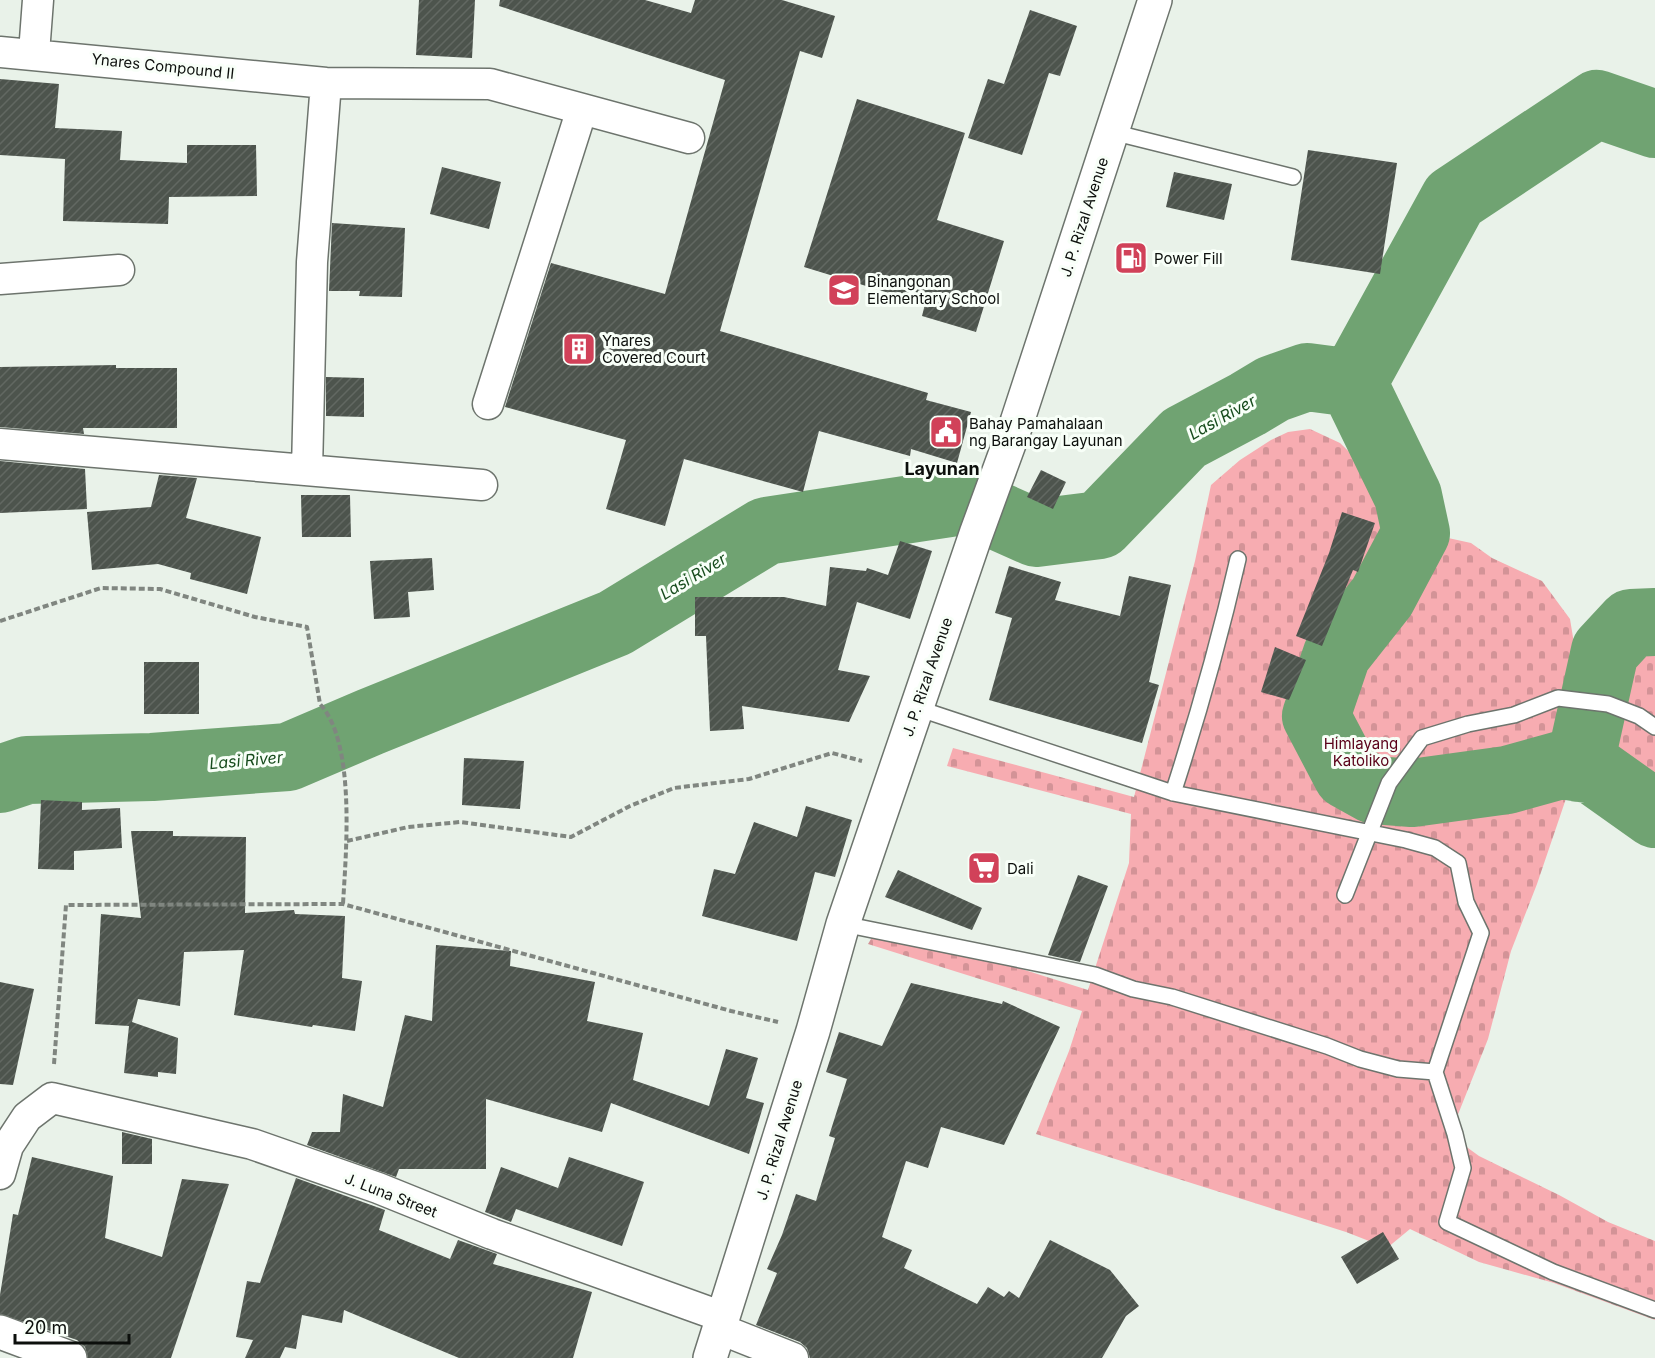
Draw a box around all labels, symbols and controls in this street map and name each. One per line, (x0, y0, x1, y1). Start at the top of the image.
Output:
street label: Ynares Compound II (91, 49, 235, 83)
street label: J. P. Rizal Avenue (1056, 155, 1112, 279)
fuel station icon: Power Fill (1113, 240, 1149, 276)
place label: Power Fill (1154, 249, 1223, 268)
school or university icon: Binangonan Elementary School (826, 272, 862, 308)
place label: Binangonan Elementary School (867, 272, 1000, 308)
building icon: Ynares Covered Court (561, 331, 597, 367)
place label: Ynares Covered Court (602, 331, 706, 367)
water label: Lasi River (1185, 390, 1260, 444)
public building icon: Bahay Pamahalaan ng Barangay Layunan (928, 414, 964, 450)
place label: Bahay Pamahalaan ng Barangay Layunan (969, 414, 1123, 450)
district label: Layunan (904, 458, 980, 479)
water label: Lasi River (656, 548, 731, 604)
street label: J. P. Rizal Avenue (898, 615, 956, 739)
park label: Himlayang Katoliko (1324, 734, 1398, 770)
water label: Lasi River (208, 747, 285, 773)
supermarket icon: Dali (966, 850, 1002, 886)
place label: Dali (1007, 859, 1034, 878)
street label: J. P. Rizal Avenue (752, 1078, 806, 1202)
street label: J. Luna Street (342, 1169, 440, 1221)
scale bar (15, 1307, 129, 1345)
text: 20 m (24, 1317, 67, 1338)

